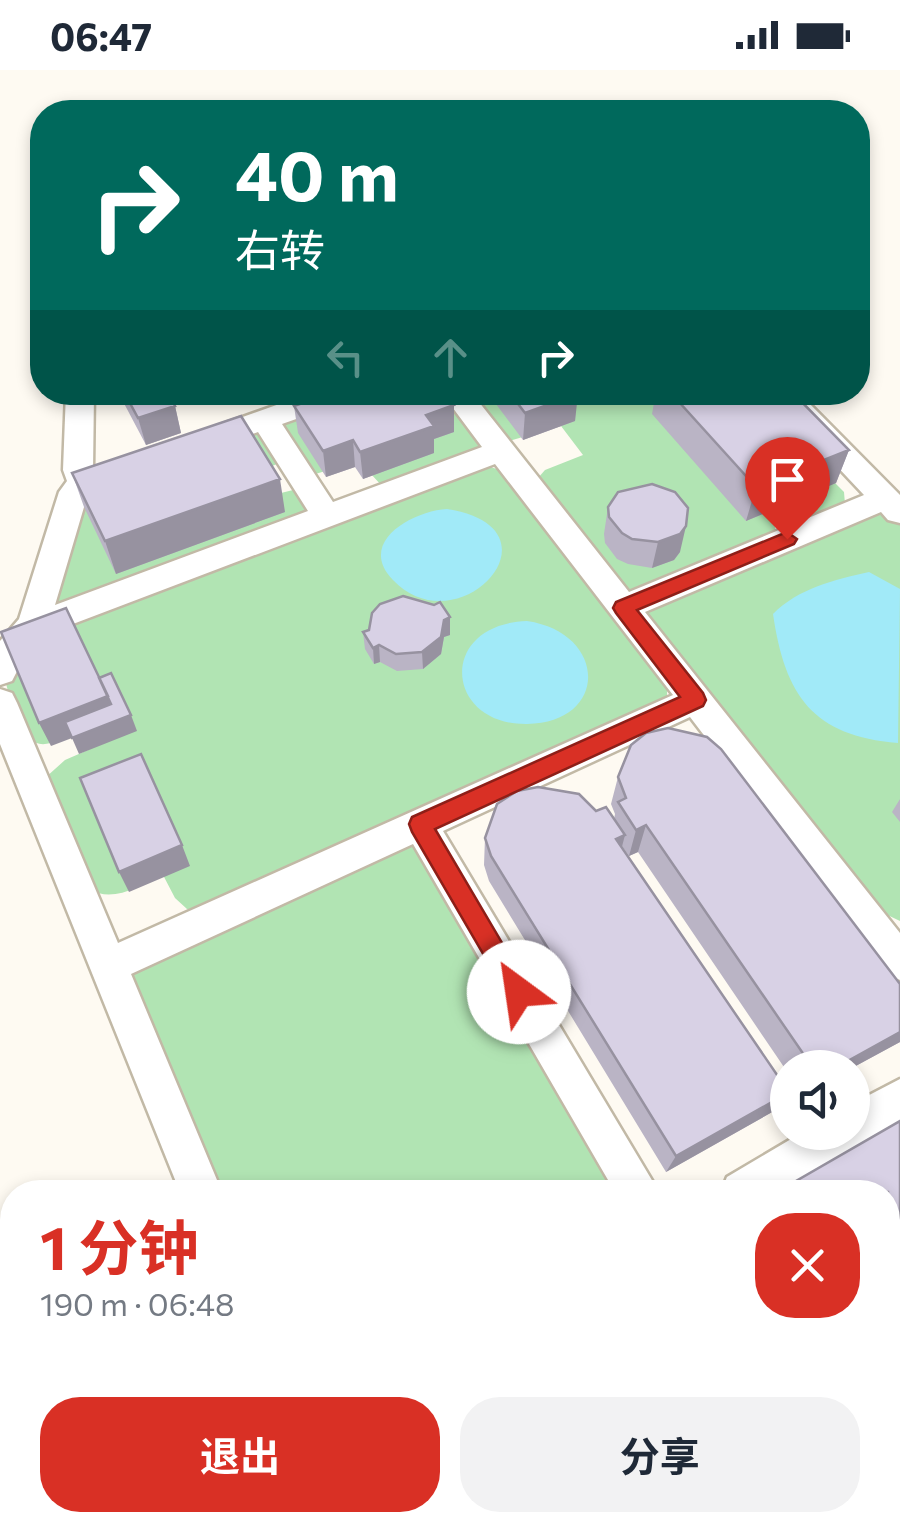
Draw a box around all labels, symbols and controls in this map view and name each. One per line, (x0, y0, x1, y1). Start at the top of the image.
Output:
text: 06:47 (50, 12, 152, 59)
text: 40 m (235, 130, 399, 215)
icon: right (70, 140, 200, 270)
text: 右转 (235, 221, 325, 276)
icon: left (318, 330, 373, 385)
icon: ahead (423, 330, 478, 385)
icon: right (528, 330, 583, 385)
pin (745, 437, 830, 540)
icon: arrive (760, 452, 815, 507)
position arrow (467, 940, 571, 1044)
map controls (770, 1050, 870, 1150)
button: sound (770, 1050, 870, 1150)
text: 1 分钟 (40, 1209, 199, 1282)
button: close (755, 1213, 860, 1318)
text: 190 m · 06:48 (40, 1283, 234, 1323)
button: 退出 (40, 1397, 440, 1512)
button: 分享 (460, 1397, 860, 1512)

